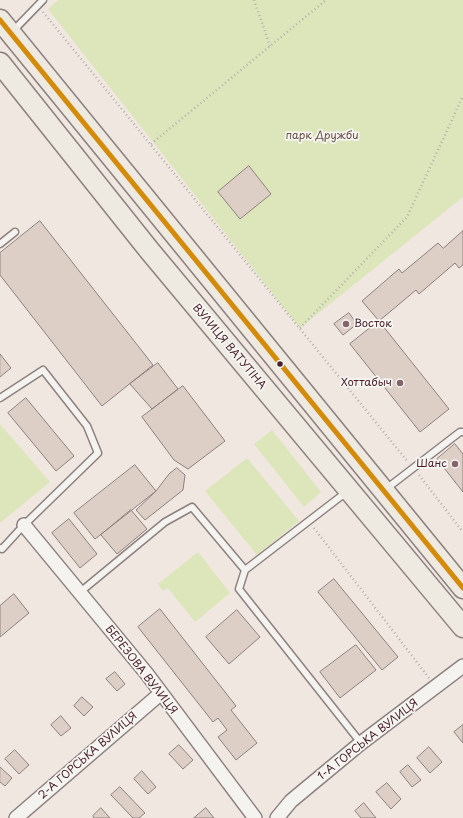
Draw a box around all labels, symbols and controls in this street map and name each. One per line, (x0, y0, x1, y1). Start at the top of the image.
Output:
park label: парк Дружби (285, 129, 359, 143)
street label: ВУЛИЦЯ ВАТУТІНА (189, 302, 269, 392)
place label: Восток (354, 317, 392, 331)
marker: Восток (341, 319, 351, 329)
unlabelled marker (275, 359, 285, 369)
place label: Хоттабыч (341, 376, 392, 390)
marker: Хоттабыч (395, 378, 405, 388)
place label: Шанс (416, 457, 447, 471)
marker: Шанс (450, 459, 460, 469)
street label: БЕРЕЗОВА ВУЛИЦЯ (102, 623, 180, 717)
street label: 1-А ГОРСЬКА ВУЛИЦЯ (315, 697, 421, 783)
street label: 2-А ГОРСЬКА ВУЛИЦЯ (36, 709, 140, 803)

